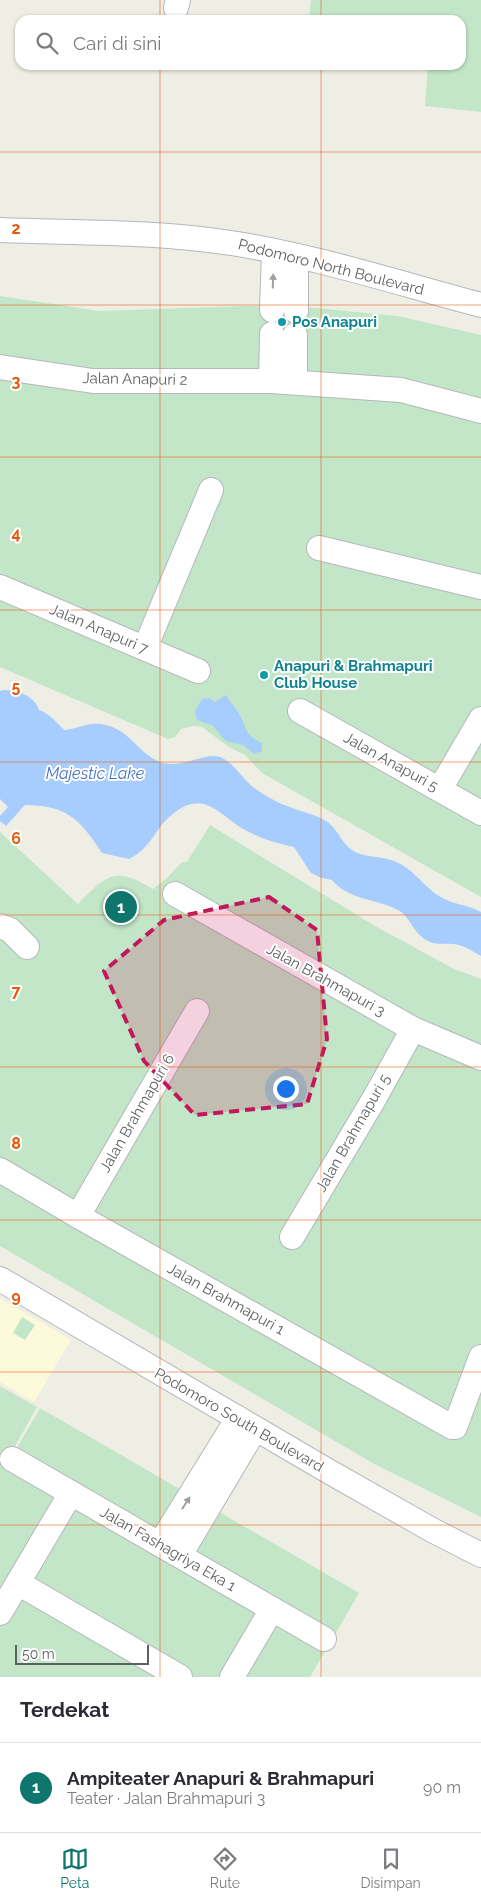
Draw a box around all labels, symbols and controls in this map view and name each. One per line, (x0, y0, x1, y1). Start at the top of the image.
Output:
search box (15, 15, 466, 70)
icon: search (33, 29, 61, 57)
text: Cari di sini (73, 32, 161, 54)
text: 2 (11, 219, 21, 238)
street label: Podomoro North Boulevard (236, 235, 426, 299)
one-way arrow (269, 272, 277, 288)
place label: Pos Anapuri (292, 313, 377, 331)
marker: Pos Anapuri (276, 316, 288, 328)
street label: Jalan Anapuri 2 (82, 369, 188, 389)
text: 3 (12, 372, 21, 391)
text: 4 (11, 524, 21, 543)
street label: Jalan Anapuri 7 (47, 600, 151, 658)
place label: Anapuri & Brahmapuri Club House (274, 657, 433, 692)
marker: Anapuri & Brahmapuri Club House (258, 669, 270, 681)
text: 5 (12, 677, 21, 696)
street label: Jalan Anapuri 5 (341, 729, 441, 795)
water label: Majestic Lake (46, 764, 145, 783)
text: 6 (11, 829, 21, 848)
pin: 1 (105, 888, 137, 926)
street label: Jalan Brahmapuri 3 (264, 940, 388, 1020)
text: 7 (12, 982, 21, 1001)
street label: Jalan Brahmapuri 6 (96, 1051, 178, 1175)
street label: Jalan Brahmapuri 5 (312, 1071, 394, 1195)
your location (273, 1076, 299, 1102)
text: 8 (11, 1134, 21, 1153)
street label: Jalan Brahmapuri 1 (164, 1259, 288, 1339)
text: 9 (11, 1287, 21, 1306)
street label: Podomoro South Boulevard (151, 1364, 327, 1476)
one-way arrow (182, 1496, 191, 1510)
street label: Jalan Fashagriya Eka 1 (97, 1503, 239, 1595)
scale bar (15, 1642, 149, 1665)
text: 50 m (22, 1646, 55, 1662)
text: Terdekat (20, 1697, 109, 1722)
text: Ampiteater Anapuri & Brahmapuri (67, 1767, 374, 1789)
text: 1 (32, 1778, 40, 1797)
text: 90 m (423, 1778, 461, 1797)
text: Teater · Jalan Brahmapuri 3 (67, 1789, 265, 1808)
tab: Peta (60, 1845, 89, 1891)
tab: Rute (210, 1845, 240, 1891)
tab: Disimpan (361, 1845, 421, 1891)

